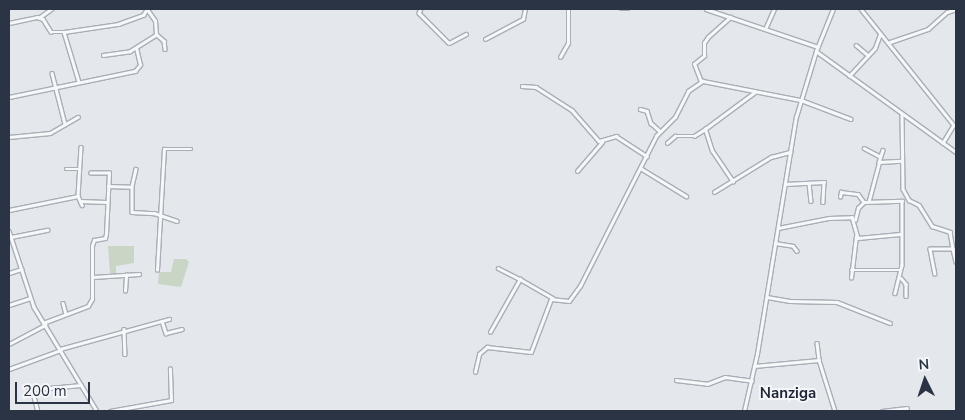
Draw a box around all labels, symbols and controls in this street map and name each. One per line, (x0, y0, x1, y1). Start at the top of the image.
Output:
north arrow (900, 355, 950, 405)
text: N (918, 355, 930, 374)
scale bar (18, 372, 92, 404)
text: 200 m (23, 381, 67, 401)
district label: Nanziga (760, 385, 816, 403)

